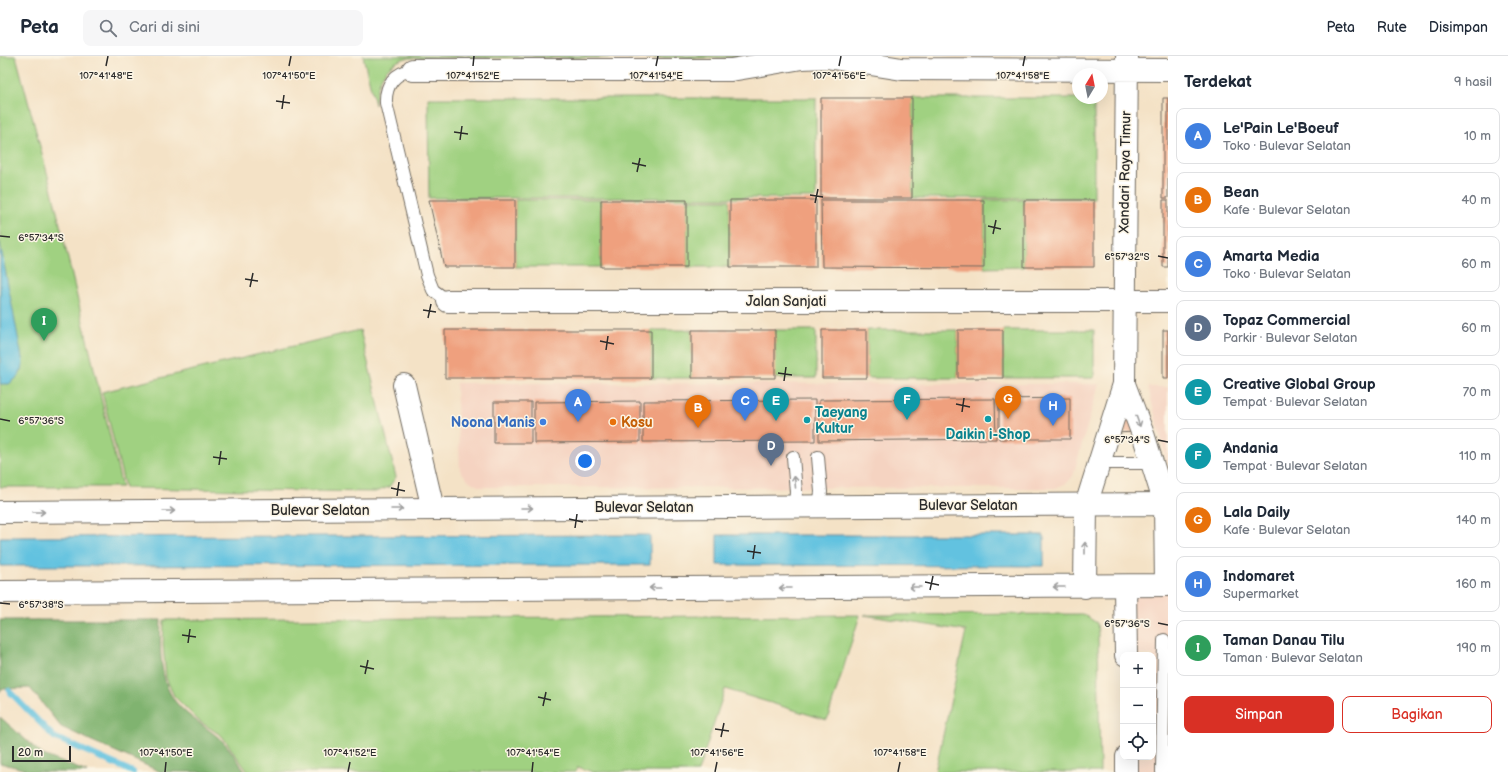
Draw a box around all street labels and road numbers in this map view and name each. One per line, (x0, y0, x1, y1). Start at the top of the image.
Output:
street label: Xandari Raya Timur (1115, 110, 1135, 234)
street label: Jalan Sanjati (746, 293, 826, 310)
street label: Bulevar Selatan (918, 497, 1018, 514)
street label: Bulevar Selatan (594, 499, 694, 516)
street label: Bulevar Selatan (270, 502, 370, 519)

